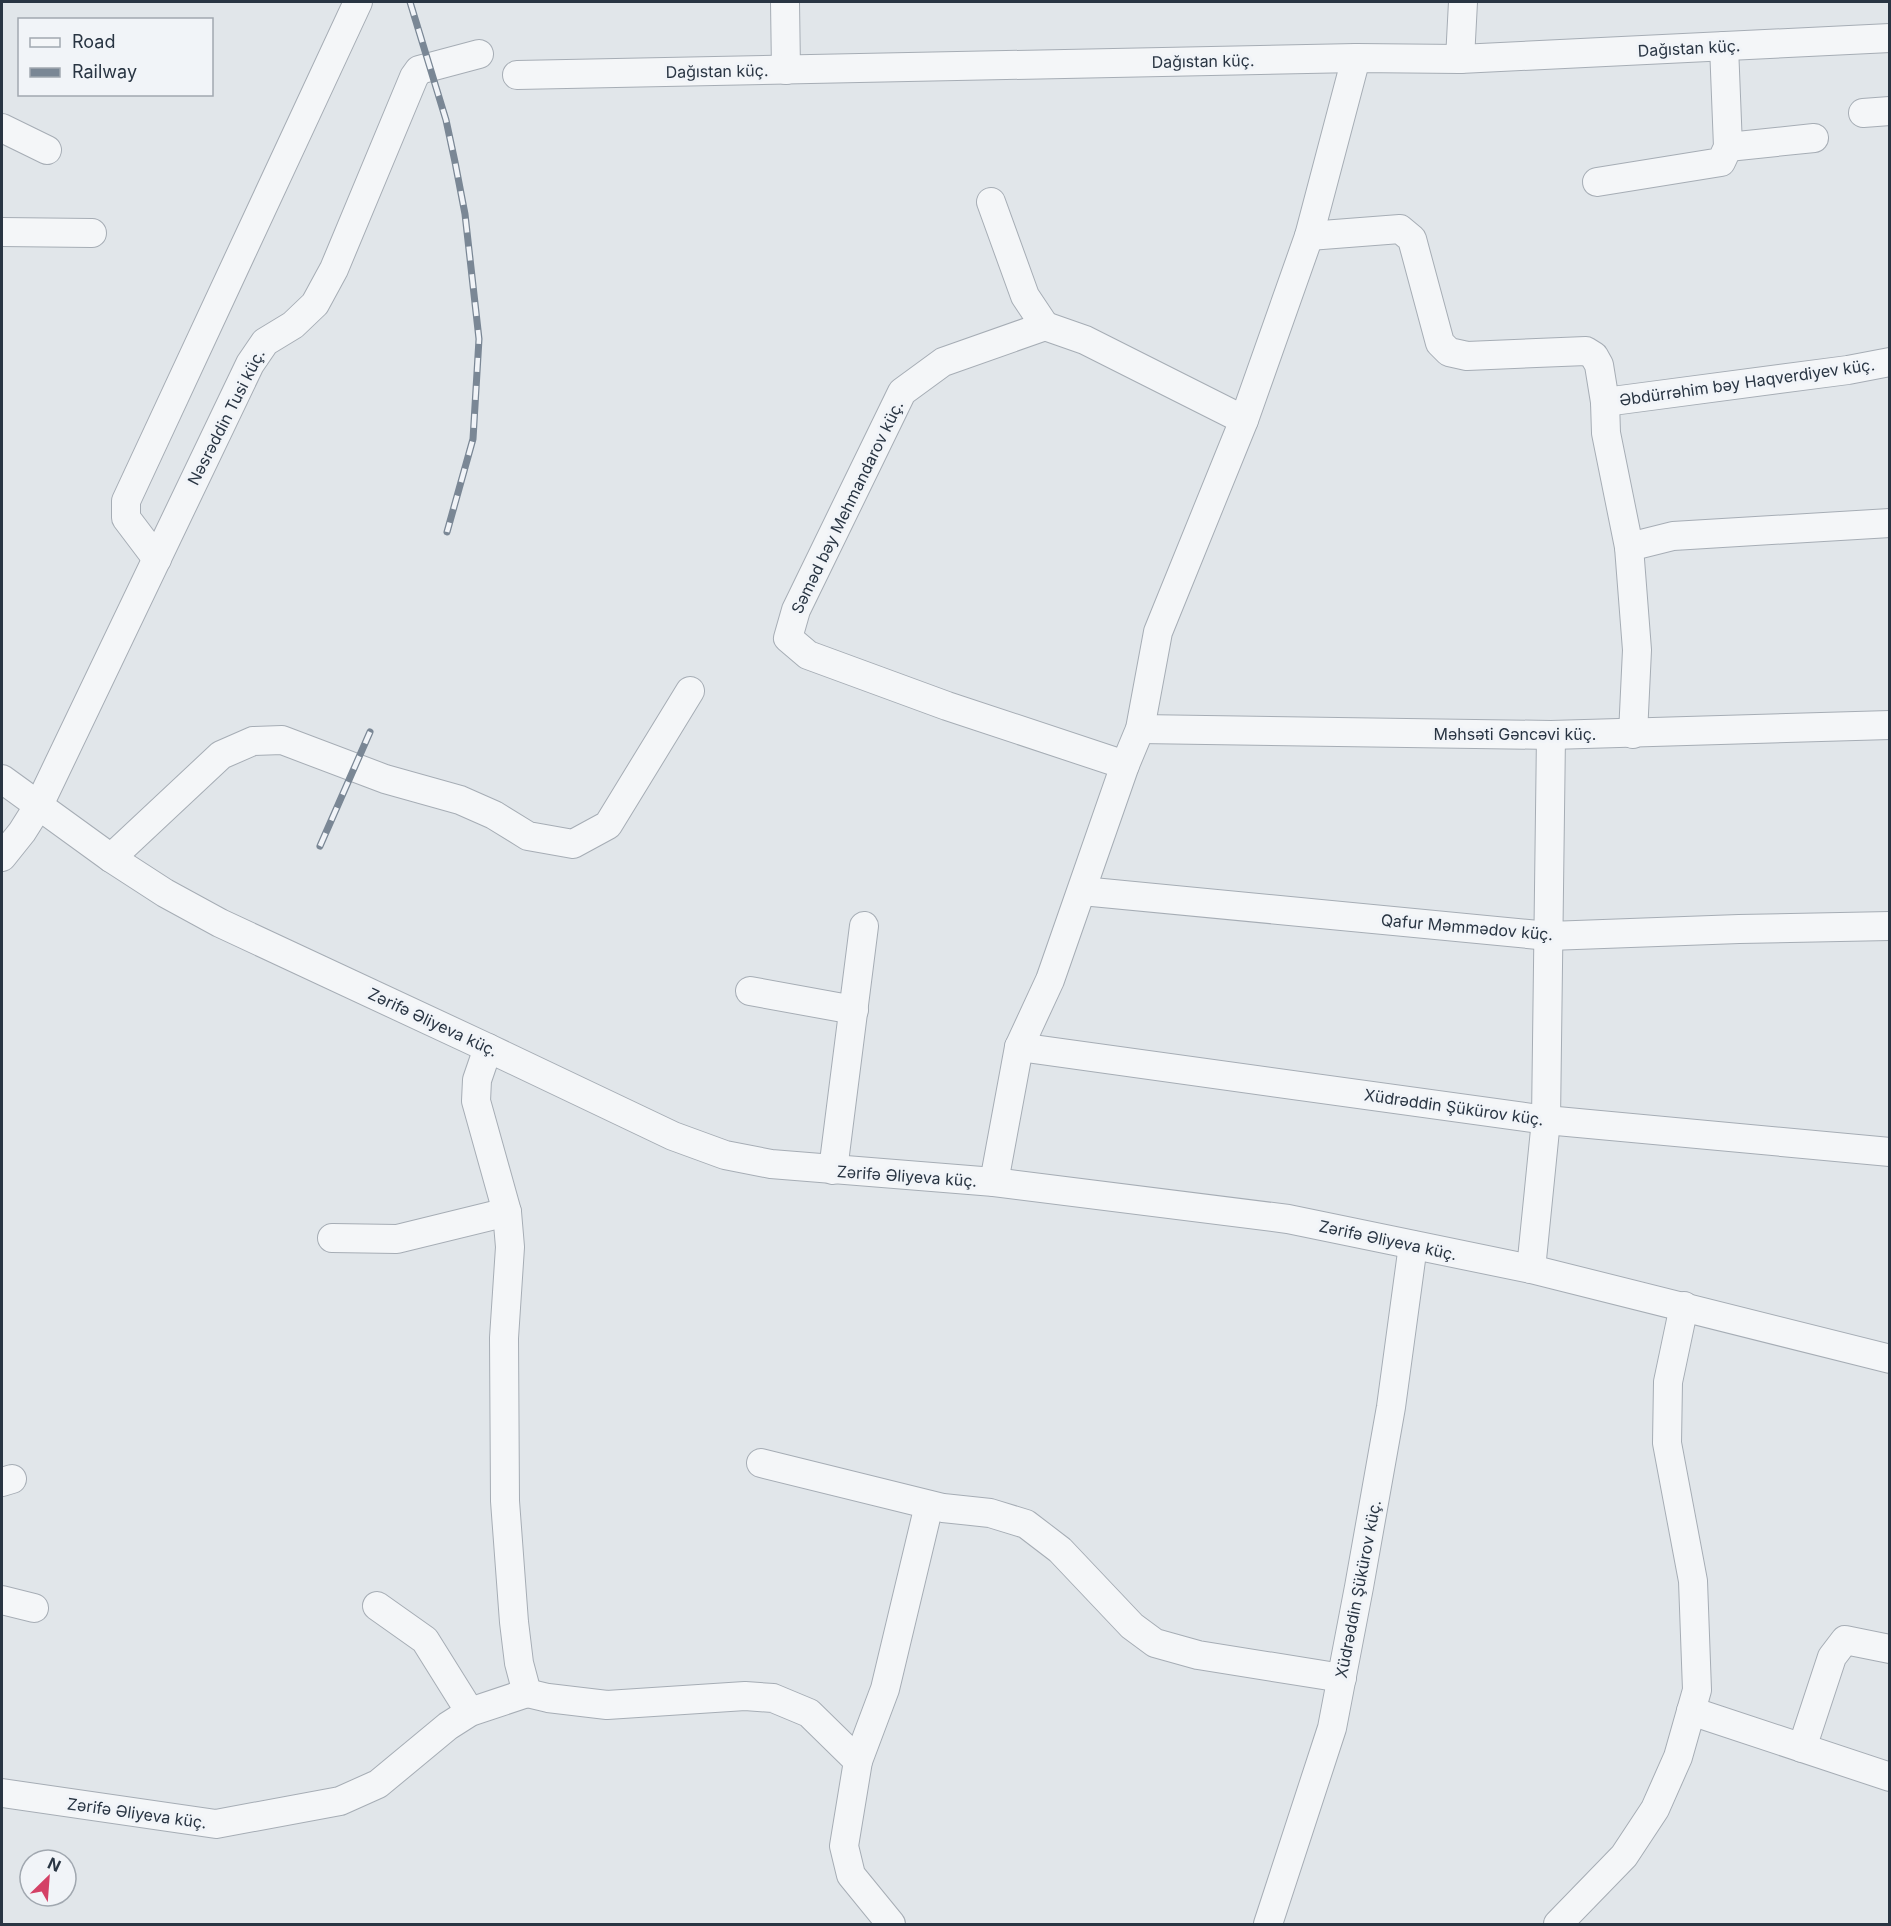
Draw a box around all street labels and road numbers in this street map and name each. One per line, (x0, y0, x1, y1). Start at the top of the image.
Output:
street label: Dağıstan küç. (1637, 35, 1741, 61)
street label: Dağıstan küç. (1151, 50, 1255, 72)
street label: Dağıstan küç. (665, 60, 769, 82)
street label: Nəsrəddin Tusi küç. (183, 346, 269, 488)
street label: Əbdürrəhim bəy Haqverdiyev küç. (1618, 354, 1876, 410)
street label: Səməd bəy Mehmandarov küç. (787, 397, 907, 617)
street label: Məhsəti Gəncəvi küç. (1434, 724, 1596, 744)
street label: Qafur Məmmədov küç. (1380, 910, 1554, 944)
street label: Zərifə Əliyeva küç. (365, 983, 501, 1061)
street label: Xüdrəddin Şükürov küç. (1363, 1084, 1545, 1130)
street label: Zərifə Əliyeva küç. (836, 1161, 978, 1191)
street label: Zərifə Əliyeva küç. (1317, 1216, 1459, 1264)
street label: Xüdrəddin Şükürov küç. (1331, 1498, 1385, 1680)
street label: Zərifə Əliyeva küç. (66, 1793, 208, 1833)

